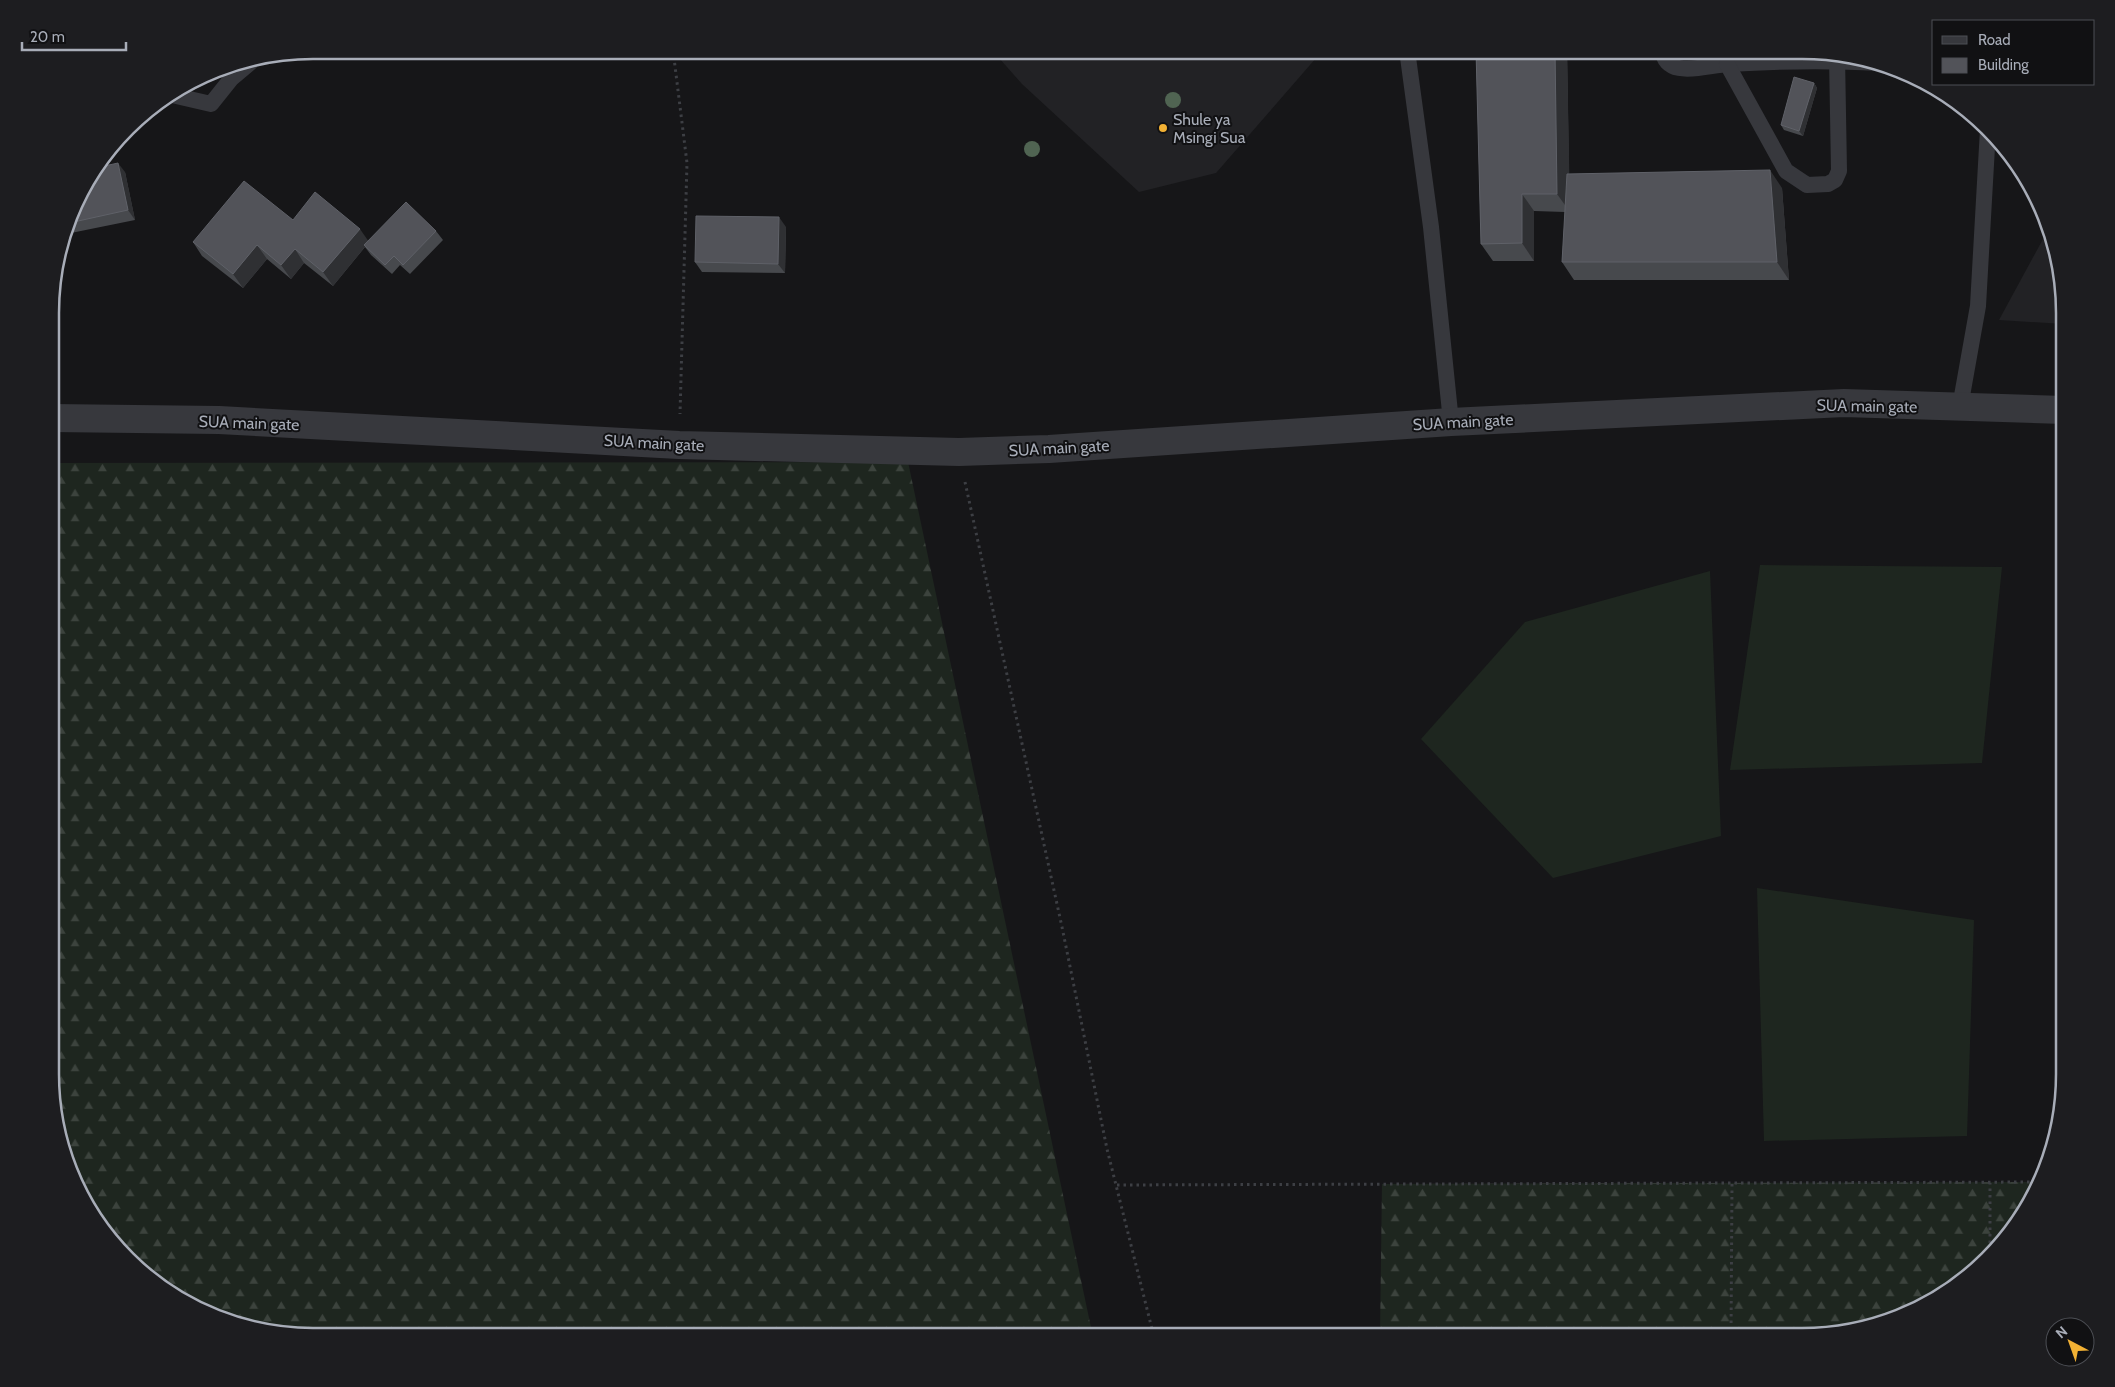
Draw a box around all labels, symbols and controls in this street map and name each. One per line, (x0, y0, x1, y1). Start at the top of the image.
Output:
scale bar (22, 20, 126, 52)
legend (1932, 20, 2095, 85)
text: 20 m (30, 28, 65, 46)
text: Road (1978, 31, 2011, 49)
text: Building (1978, 56, 2029, 74)
place label: Shule ya Msingi Sua (1173, 110, 1246, 147)
marker: Shule ya Msingi Sua (1157, 122, 1169, 134)
street label: SUA main gate (1816, 396, 1918, 416)
street label: SUA main gate (1412, 410, 1514, 434)
street label: SUA main gate (198, 412, 300, 434)
street label: SUA main gate (603, 431, 705, 455)
street label: SUA main gate (1008, 436, 1110, 460)
north arrow (2045, 1317, 2095, 1367)
text: N (2052, 1322, 2071, 1342)

